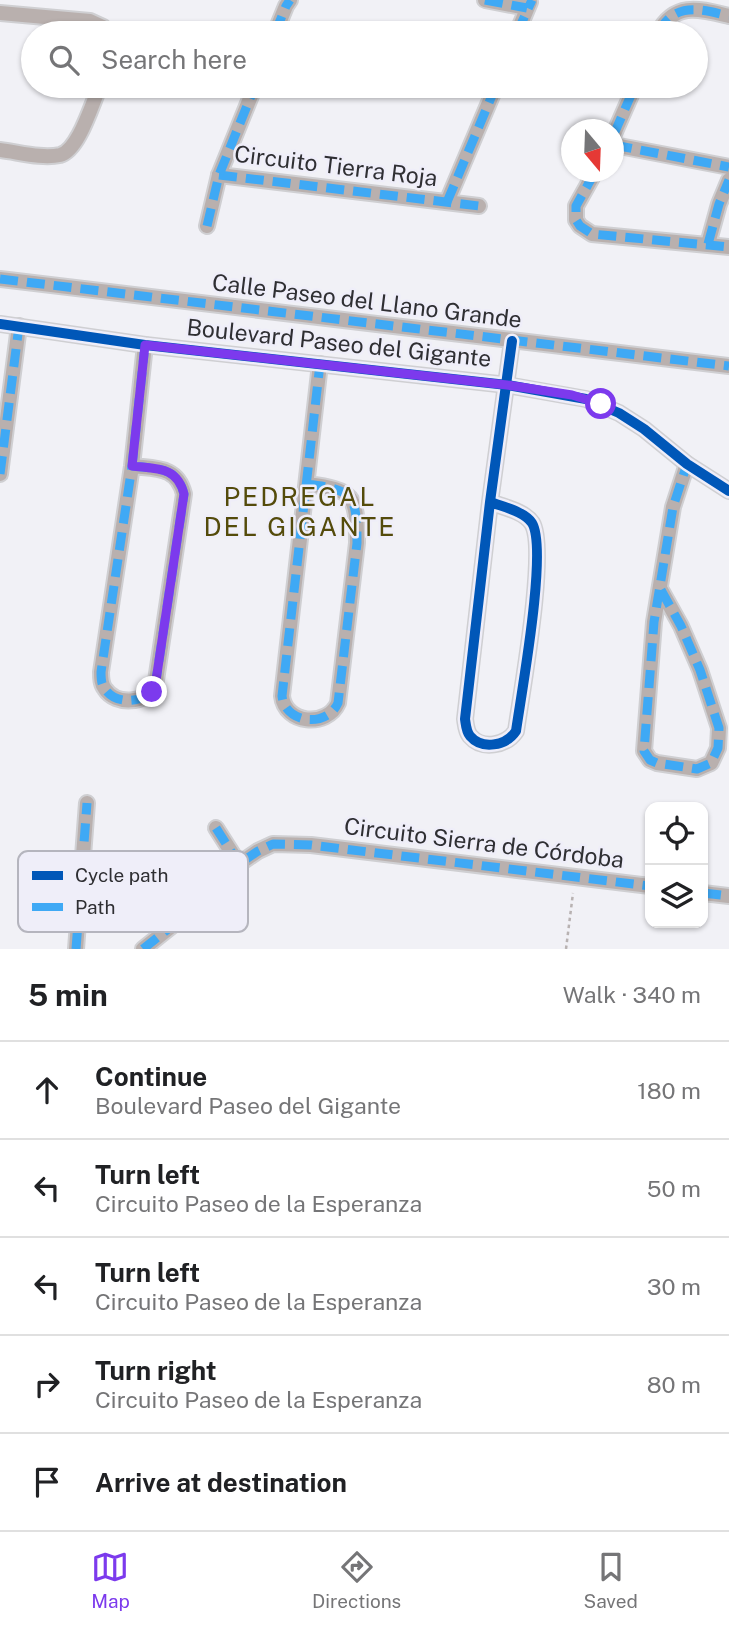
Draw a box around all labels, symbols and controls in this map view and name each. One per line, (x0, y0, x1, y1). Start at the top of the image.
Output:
search box (21, 21, 708, 98)
icon: search (45, 41, 83, 79)
text: Search here (101, 44, 247, 75)
north arrow (561, 119, 624, 182)
street label: Circuito Tierra Roja (233, 140, 439, 191)
street label: Calle Paseo del Llano Grande (211, 268, 523, 333)
street label: Boulevard Paseo del Gigante (185, 313, 493, 372)
route start (585, 388, 616, 419)
district label: PEDREGAL DEL GIGANTE (204, 481, 396, 542)
route end (136, 676, 167, 707)
map controls (645, 802, 708, 928)
button: locate (645, 802, 708, 865)
street label: Circuito Sierra de Córdoba (343, 812, 626, 873)
legend (18, 851, 248, 932)
text: Cycle path (75, 864, 168, 886)
button: layers (645, 865, 708, 928)
text: Path (75, 896, 115, 918)
text: 5 min (28, 977, 108, 1013)
text: Walk · 340 m (563, 981, 701, 1008)
text: Continue (95, 1061, 207, 1092)
icon: ahead (28, 1071, 66, 1109)
text: 180 m (637, 1077, 701, 1104)
text: Boulevard Paseo del Gigante (95, 1092, 401, 1119)
text: Turn left (95, 1159, 200, 1190)
icon: left (28, 1169, 66, 1207)
text: 50 m (647, 1175, 701, 1202)
text: Circuito Paseo de la Esperanza (95, 1190, 422, 1217)
text: Turn left (95, 1257, 200, 1288)
icon: left (28, 1267, 66, 1305)
text: 30 m (647, 1273, 701, 1300)
text: Circuito Paseo de la Esperanza (95, 1288, 422, 1315)
text: Turn right (95, 1355, 217, 1386)
icon: right (28, 1365, 66, 1403)
text: 80 m (647, 1371, 701, 1398)
text: Circuito Paseo de la Esperanza (95, 1386, 422, 1413)
icon: arrive (28, 1463, 66, 1501)
text: Arrive at destination (95, 1467, 347, 1498)
tab: Map (91, 1548, 130, 1612)
tab: Directions (312, 1548, 401, 1612)
tab: Saved (584, 1548, 638, 1612)

